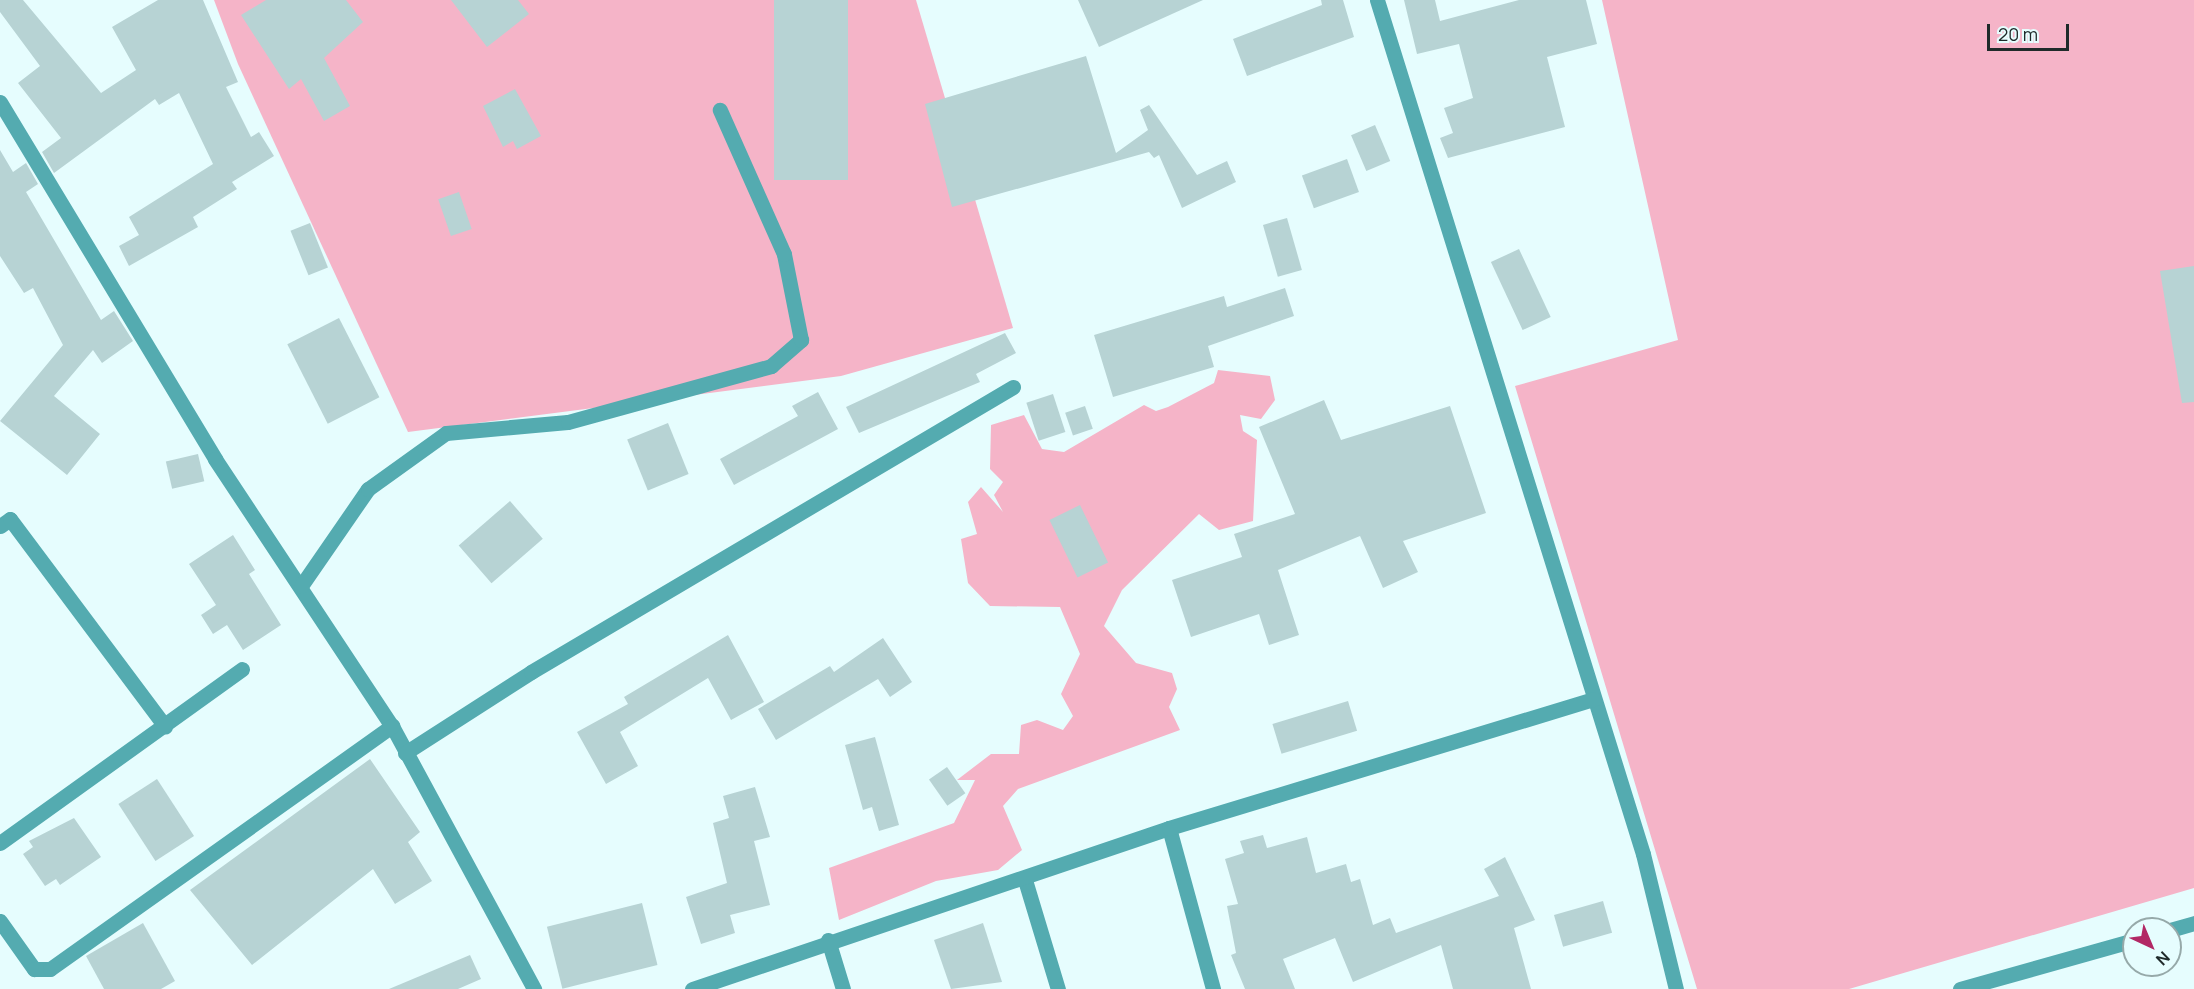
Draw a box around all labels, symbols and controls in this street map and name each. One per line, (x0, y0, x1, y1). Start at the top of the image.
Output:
scale bar (1990, 12, 2072, 50)
text: 20 m (1998, 22, 2038, 46)
north arrow (2122, 917, 2182, 977)
text: N (2151, 947, 2175, 970)

